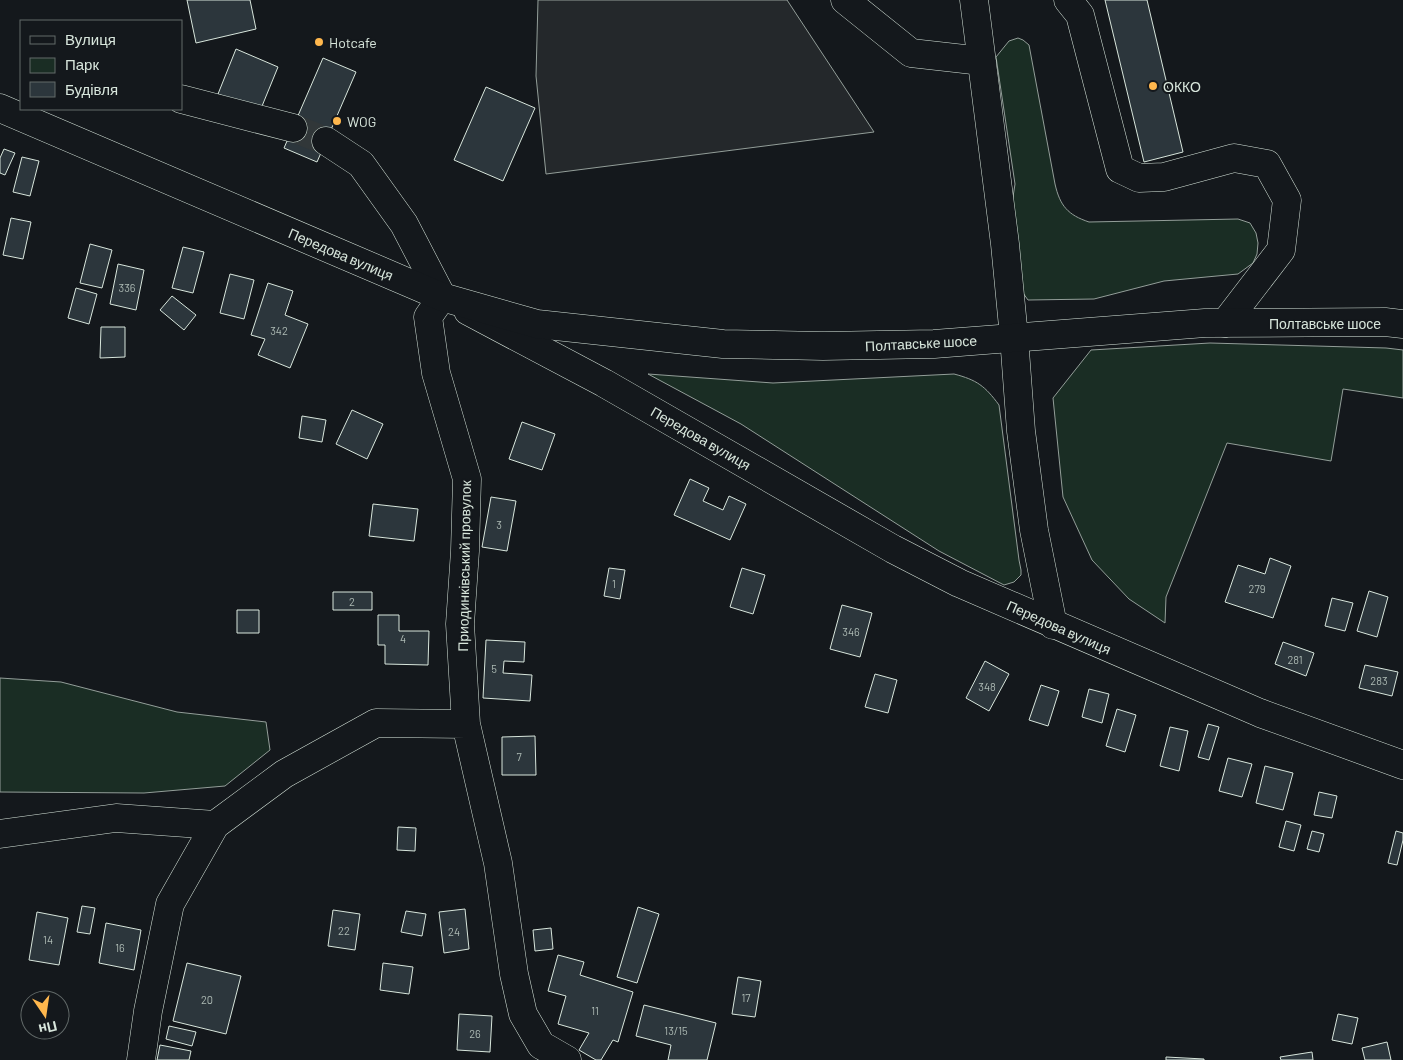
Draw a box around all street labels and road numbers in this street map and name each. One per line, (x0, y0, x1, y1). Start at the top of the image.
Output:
street label: Передова вулиця (286, 224, 396, 284)
street label: Полтавське шосе (1269, 315, 1381, 332)
street label: Полтавське шосе (865, 332, 978, 354)
street label: Передова вулиця (648, 403, 754, 473)
street label: Приодинківський провулок (454, 479, 474, 652)
street label: Передова вулиця (1004, 596, 1114, 658)

